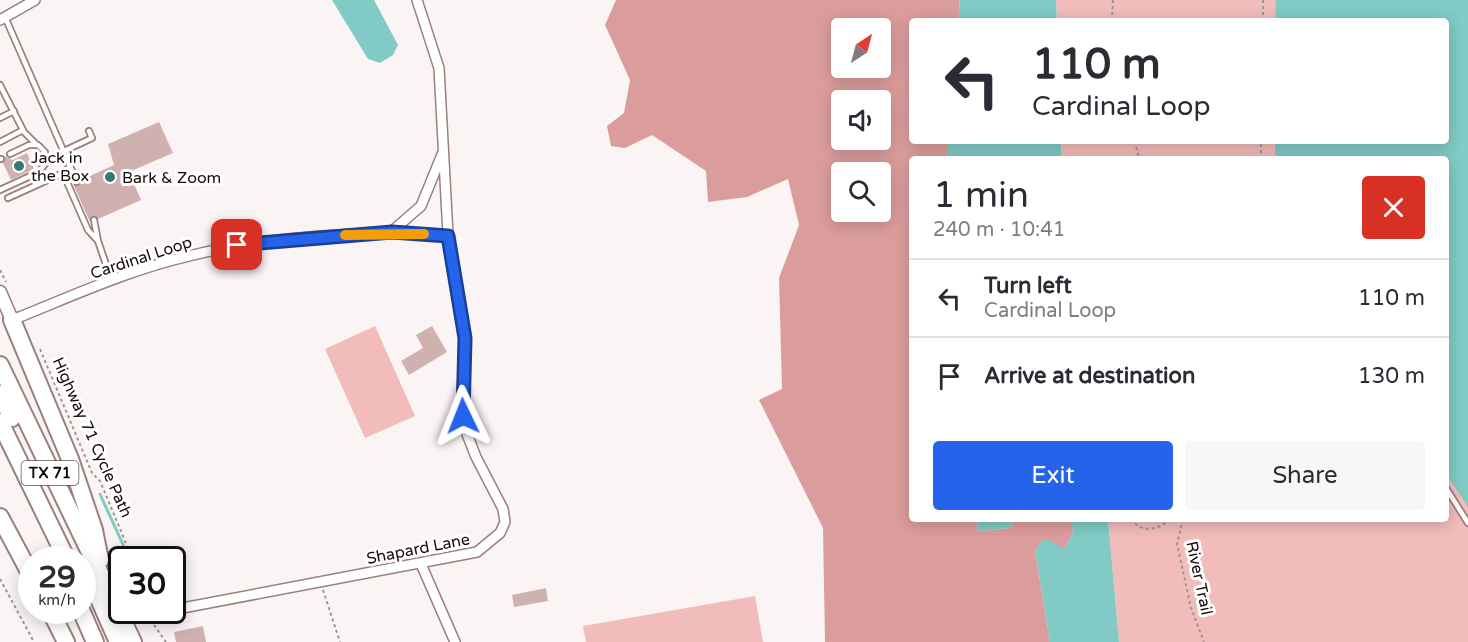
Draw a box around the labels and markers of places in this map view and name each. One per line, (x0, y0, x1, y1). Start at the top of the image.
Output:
place label: Jack in the Box (31, 148, 89, 186)
marker: Jack in the Box (12, 159, 26, 173)
place label: Bark & Zoom (122, 168, 221, 188)
marker: Bark & Zoom (103, 170, 117, 184)
pin (211, 219, 262, 270)

